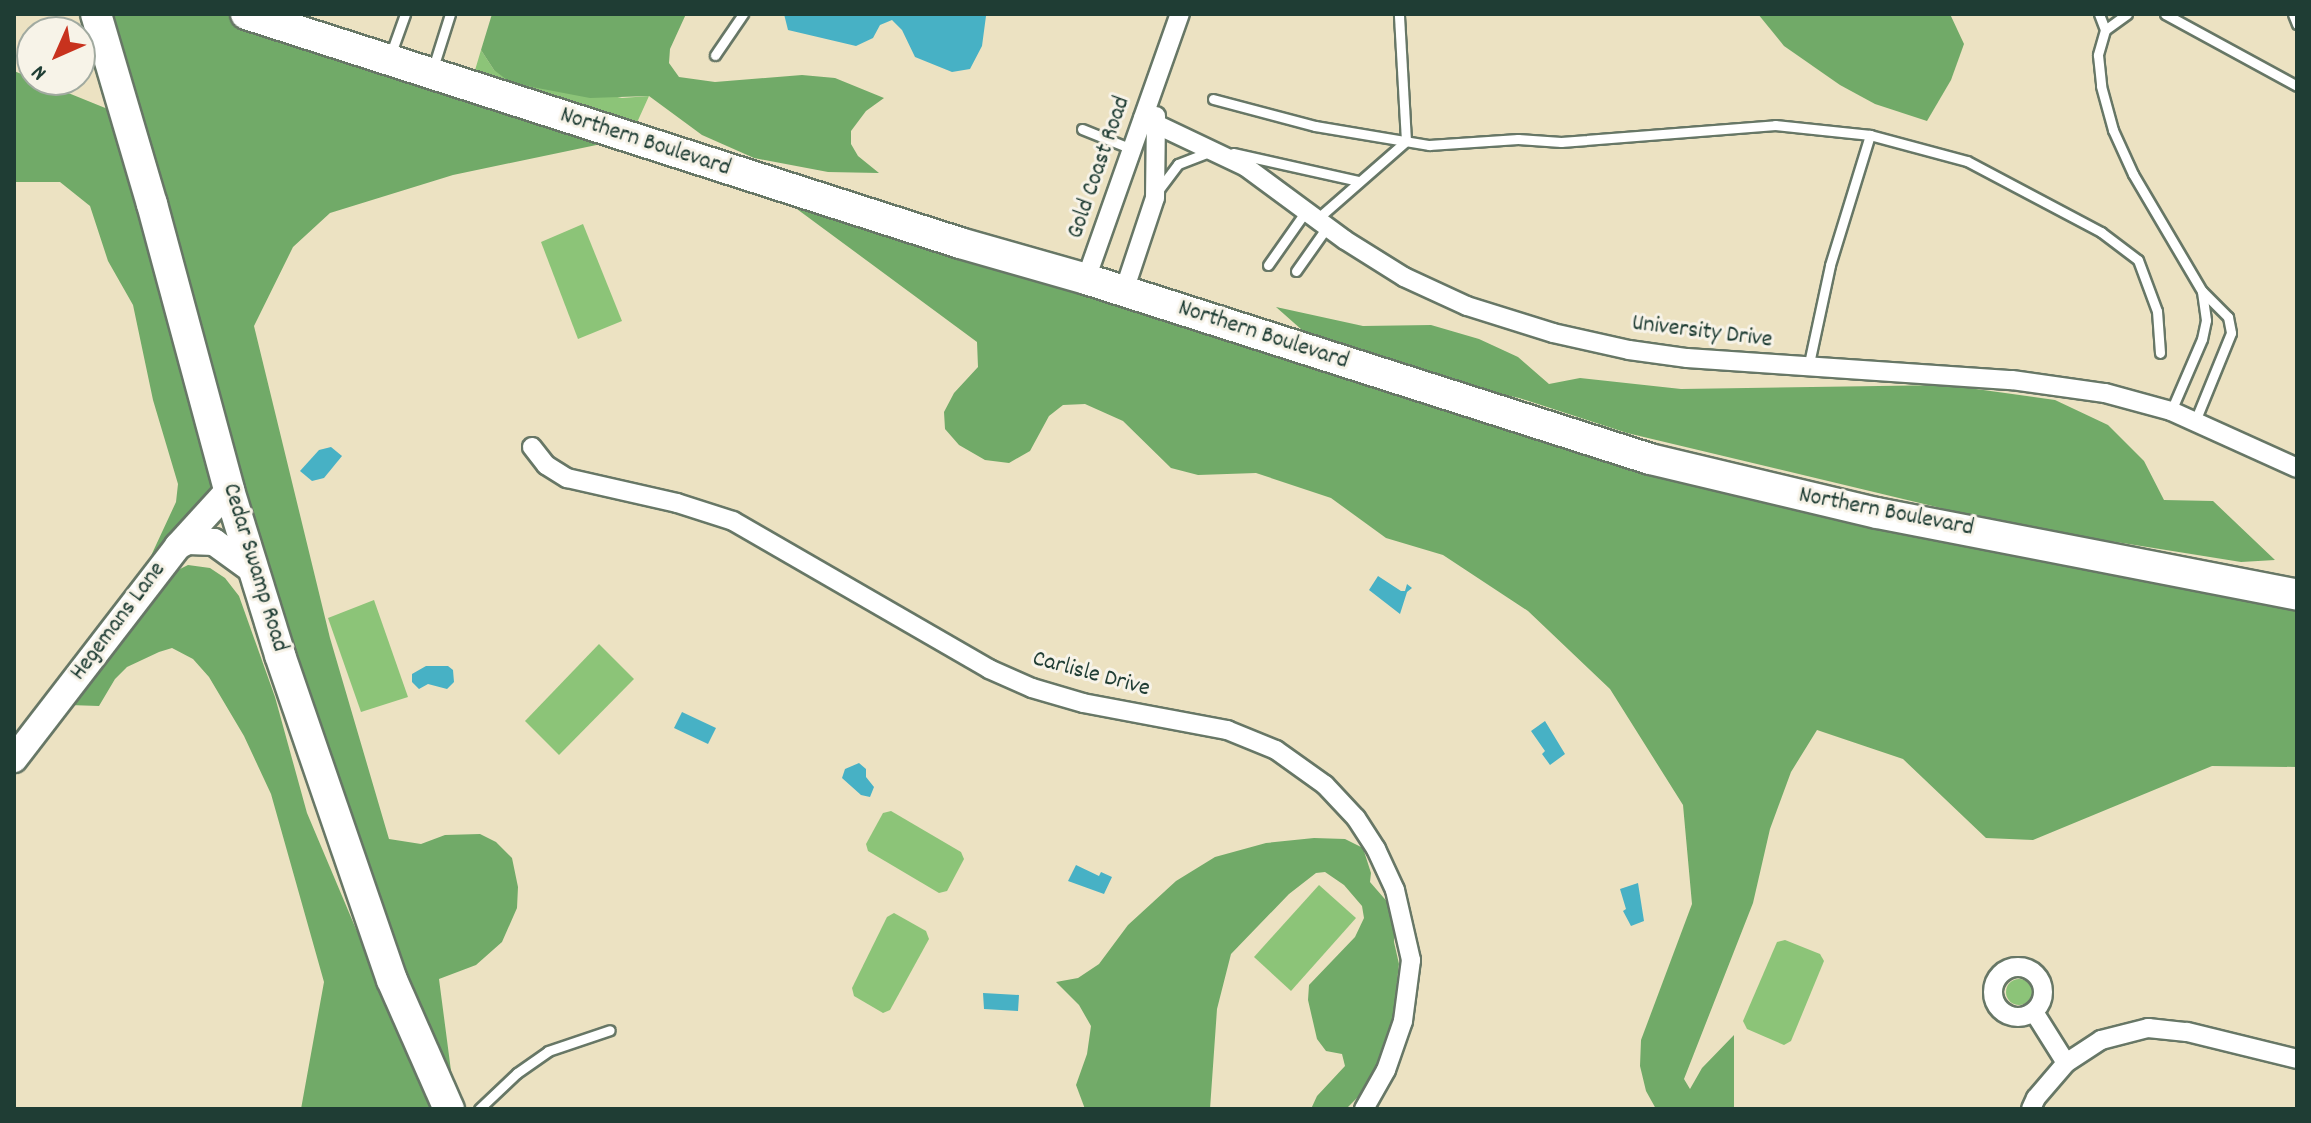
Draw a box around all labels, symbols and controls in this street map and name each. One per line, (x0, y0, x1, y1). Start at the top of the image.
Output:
north arrow (16, 16, 96, 96)
text: N (25, 57, 55, 87)
street label: Gold Coast Road (1062, 93, 1138, 243)
street label: Northern Boulevard (556, 102, 734, 184)
street label: Northern Boulevard (1174, 295, 1352, 377)
street label: University Drive (1630, 310, 1774, 356)
street label: Cedar Swamp Road (215, 480, 293, 656)
street label: Northern Boulevard (1796, 482, 1976, 544)
street label: Hegemans Lane (65, 557, 173, 687)
street label: Carlisle Drive (1029, 646, 1153, 704)

